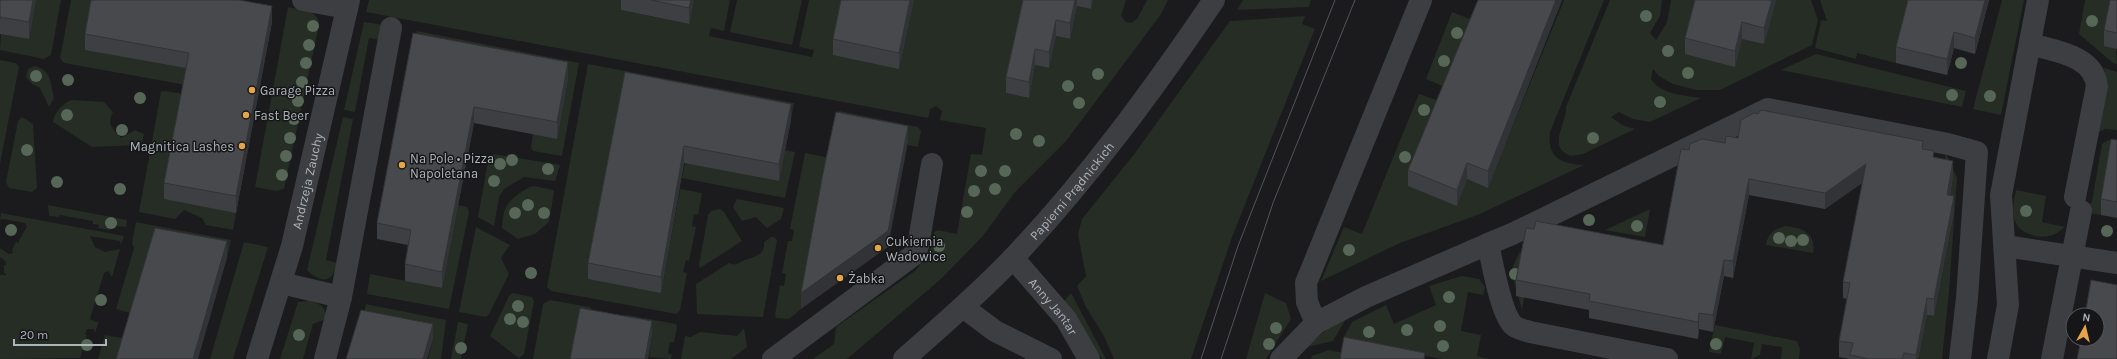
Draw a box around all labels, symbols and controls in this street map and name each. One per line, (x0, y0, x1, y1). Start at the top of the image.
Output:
place label: Garage Pizza (260, 83, 335, 98)
marker: Garage Pizza (247, 85, 257, 95)
place label: Fast Beer (254, 108, 309, 123)
marker: Fast Beer (241, 110, 251, 120)
street label: Andrzeja Zauchy (289, 132, 326, 231)
place label: Magnitica Lashes (130, 139, 234, 154)
street label: Papierni Prądnickich (1027, 139, 1117, 243)
marker: Magnitica Lashes (237, 141, 247, 151)
place label: Na Pole • Pizza Napoletana (410, 151, 494, 181)
marker: Na Pole • Pizza Napoletana (397, 160, 407, 170)
place label: Cukiernia Wadowice (886, 234, 946, 264)
marker: Cukiernia Wadowice (873, 243, 883, 253)
place label: Żabka (848, 271, 885, 286)
marker: Żabka (835, 273, 845, 283)
street label: Anny Jantar (1026, 275, 1081, 338)
north arrow (2065, 307, 2105, 347)
text: N (2082, 311, 2091, 325)
scale bar (14, 321, 106, 347)
text: 20 m (20, 328, 48, 342)

